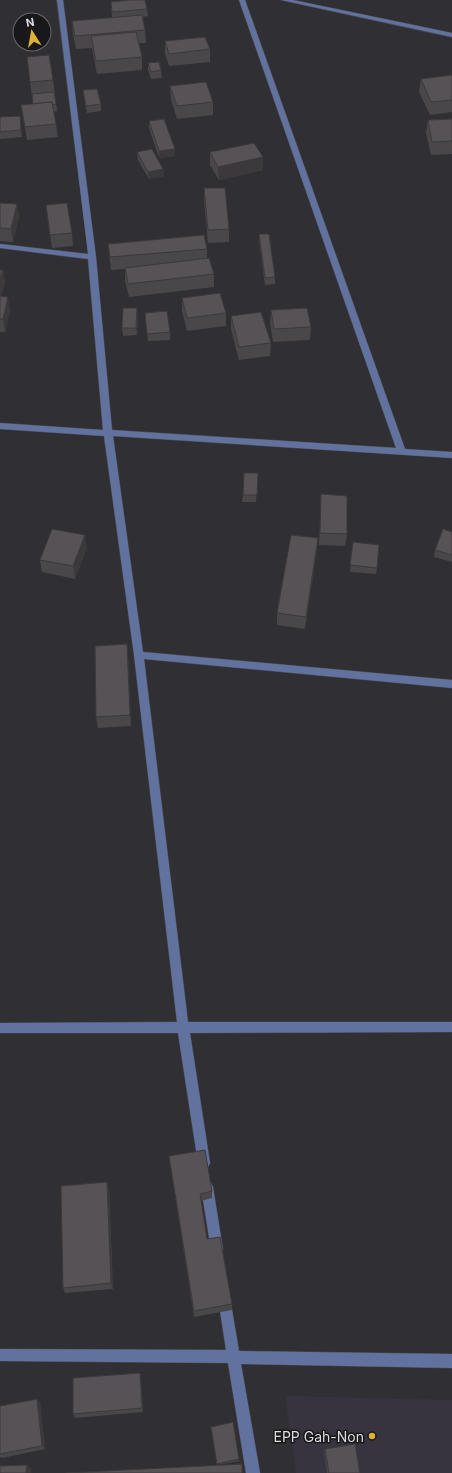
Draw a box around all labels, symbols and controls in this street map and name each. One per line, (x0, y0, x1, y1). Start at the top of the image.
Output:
north arrow (12, 12, 52, 52)
text: N (25, 15, 36, 30)
place label: EPP Gah-Non (274, 1428, 364, 1445)
marker: EPP Gah-Non (367, 1431, 377, 1441)

